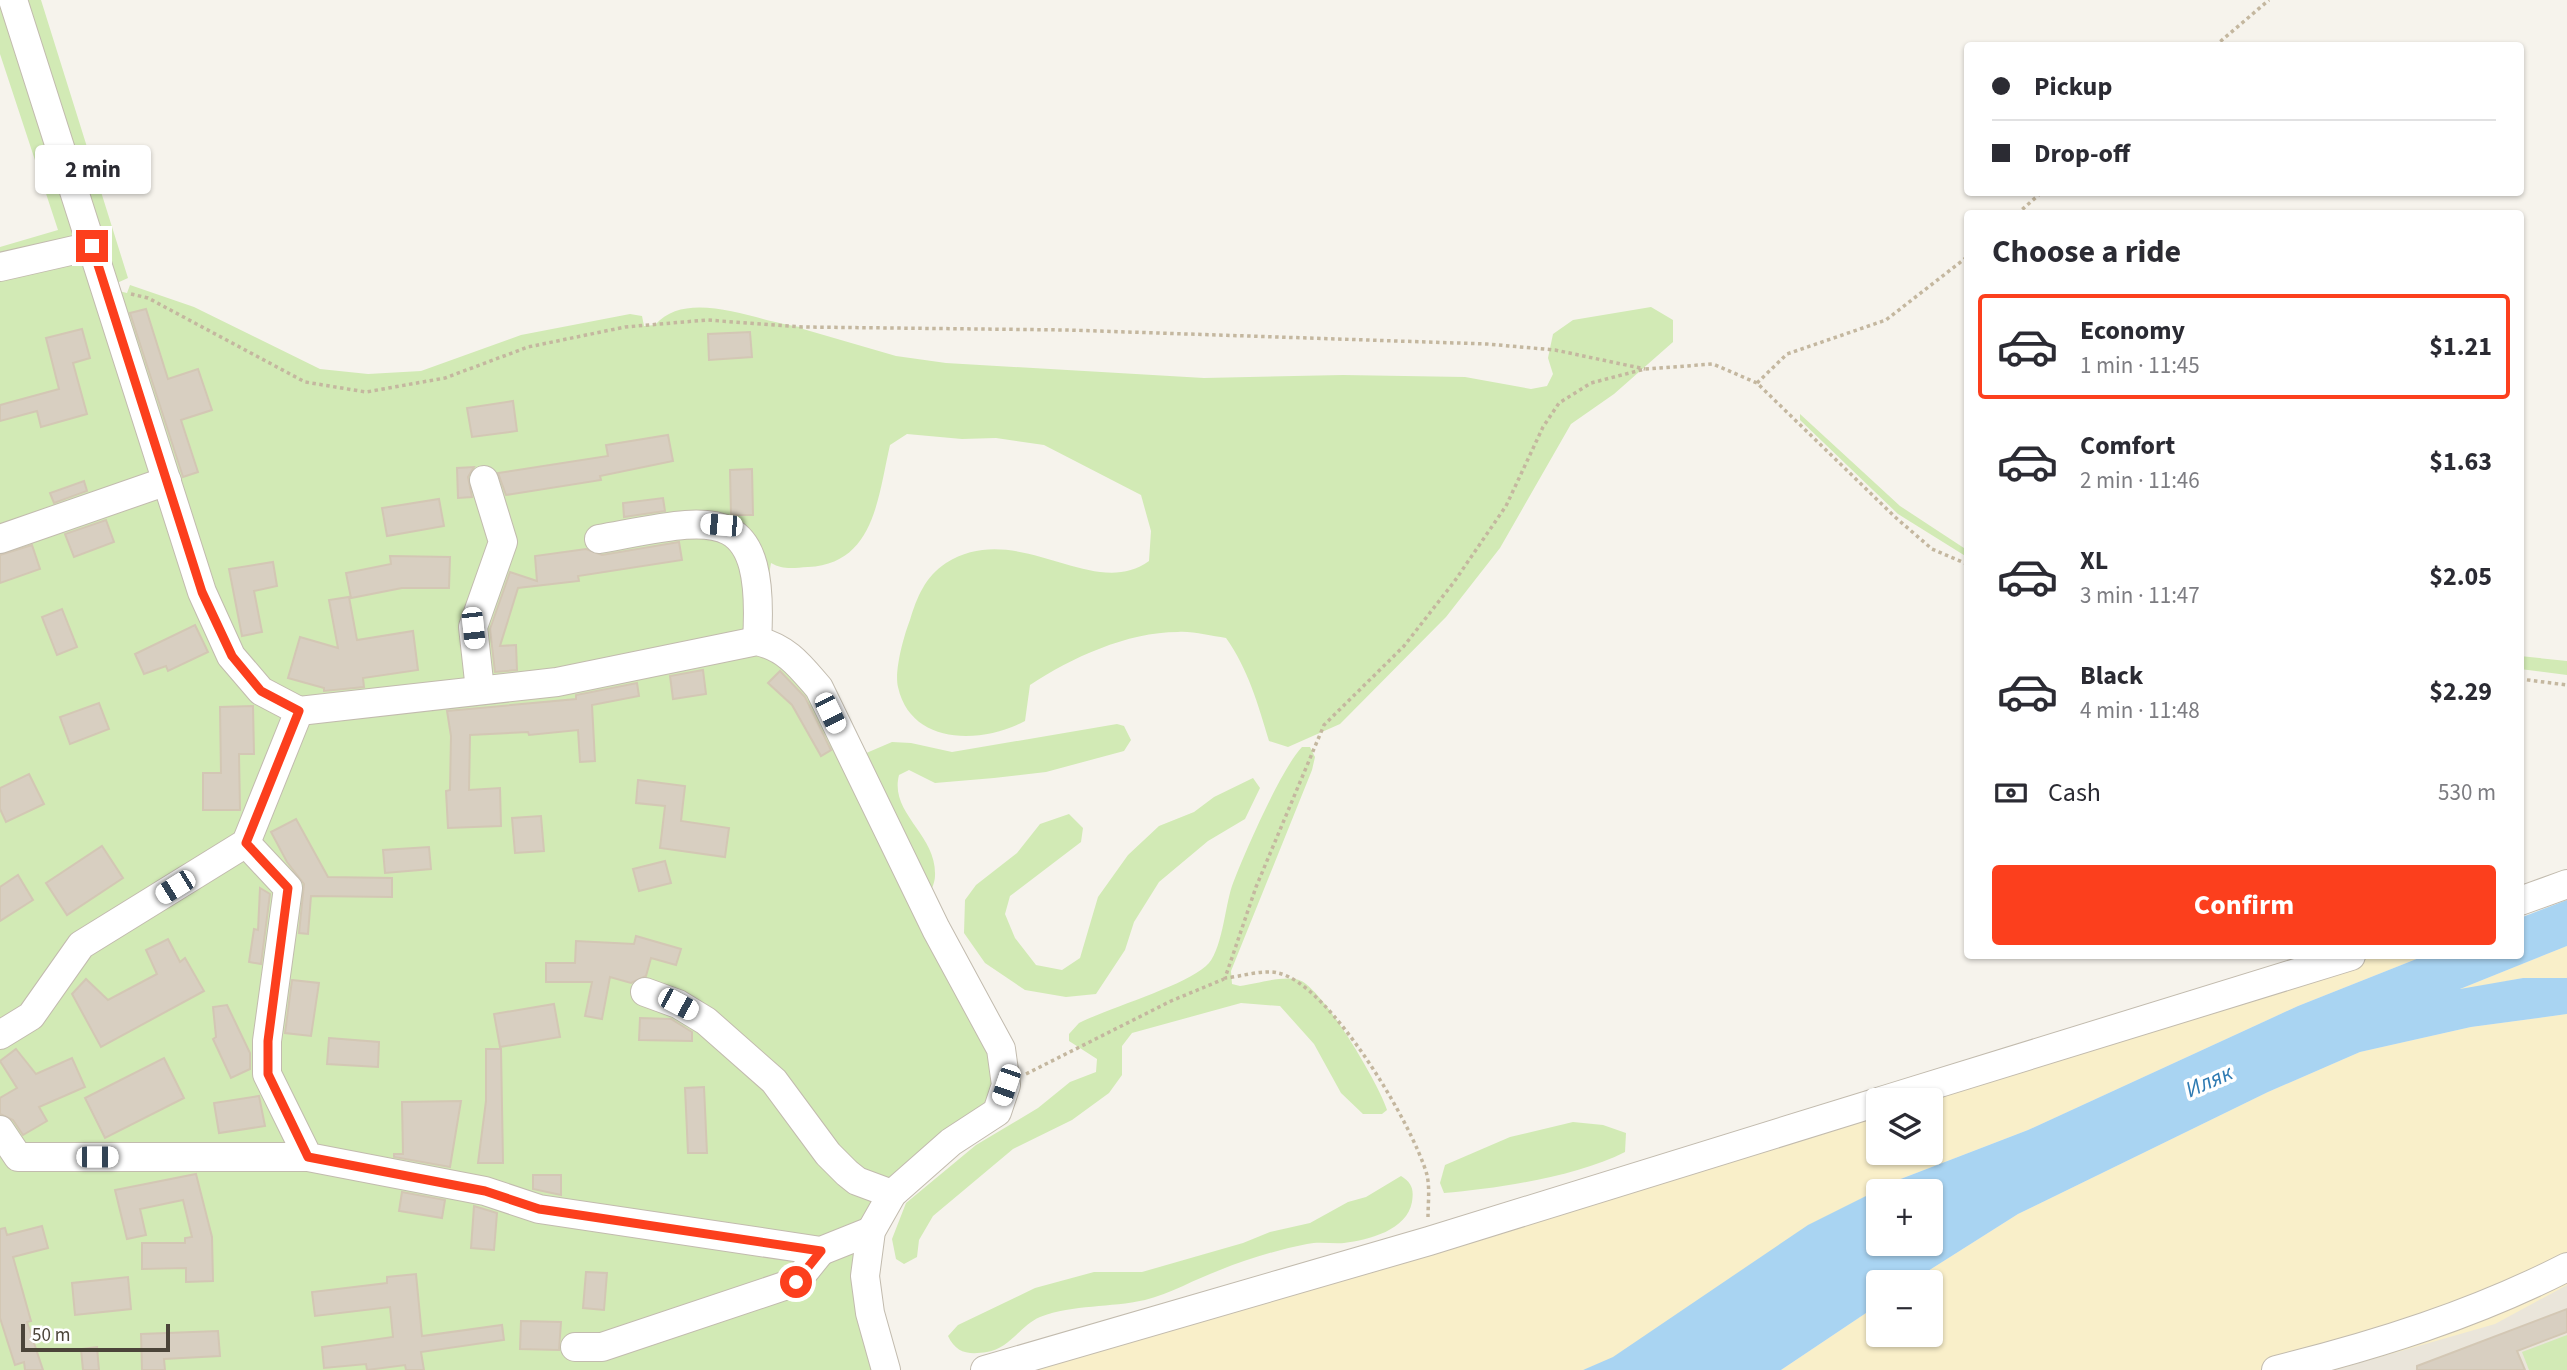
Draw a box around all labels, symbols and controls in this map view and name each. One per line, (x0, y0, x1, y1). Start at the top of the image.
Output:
text: Pickup (2034, 68, 2112, 105)
text: Drop-off (2034, 135, 2130, 172)
callout: 2 min (34, 145, 150, 194)
text: 2 min (65, 153, 121, 186)
text: Choose a ride (1992, 229, 2181, 275)
route end (76, 230, 108, 262)
text: Economy (2080, 312, 2185, 349)
icon: car (1996, 315, 2059, 378)
text: $1.21 (2429, 328, 2492, 365)
text: 1 min · 11:45 (2080, 349, 2200, 382)
text: Comfort (2080, 427, 2175, 464)
icon: car (1996, 430, 2059, 493)
text: $1.63 (2429, 443, 2492, 480)
text: 2 min · 11:46 (2080, 464, 2200, 497)
car (700, 513, 743, 537)
text: XL (2080, 542, 2108, 579)
icon: car (1996, 545, 2059, 608)
text: $2.05 (2429, 558, 2492, 595)
text: 3 min · 11:47 (2080, 579, 2200, 612)
car (461, 606, 486, 650)
text: Black (2080, 657, 2143, 694)
icon: car (1996, 660, 2059, 723)
text: $2.29 (2429, 673, 2492, 710)
car (812, 690, 849, 736)
text: 4 min · 11:48 (2080, 694, 2200, 727)
icon: cash (1992, 774, 2030, 812)
text: Cash (2048, 774, 2101, 811)
text: 530 m (2438, 776, 2496, 809)
button: Confirm (1992, 865, 2496, 945)
car (152, 867, 199, 907)
car (655, 985, 702, 1023)
water label: Иляк (2180, 1056, 2239, 1106)
car (990, 1062, 1023, 1108)
map controls (1866, 1088, 1943, 1347)
button: layers (1866, 1088, 1943, 1165)
car (77, 1147, 119, 1168)
button: + (1866, 1179, 1943, 1256)
route start (780, 1266, 812, 1298)
button: − (1866, 1270, 1943, 1347)
scale bar (21, 1321, 170, 1353)
text: 50 m (32, 1322, 70, 1349)

